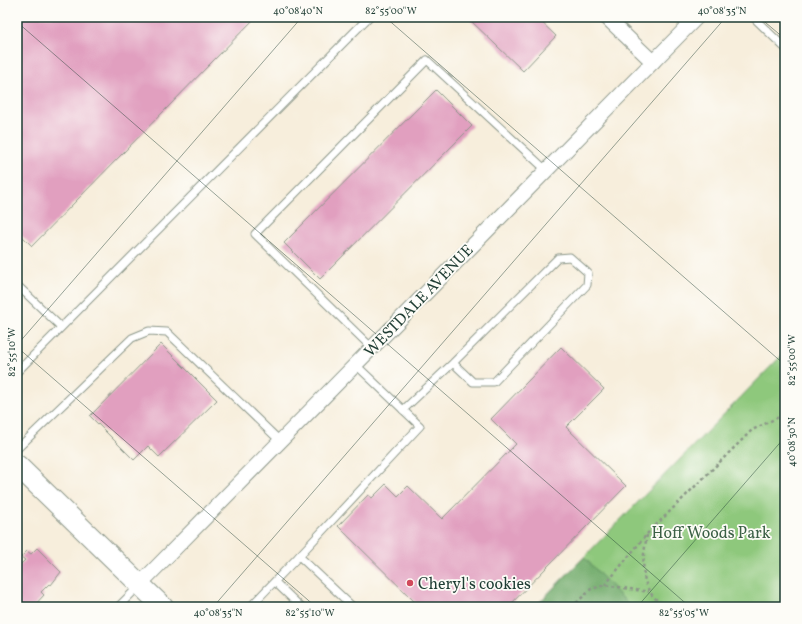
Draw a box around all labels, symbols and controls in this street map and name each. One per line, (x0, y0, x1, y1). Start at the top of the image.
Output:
text: 40°08'40"N (273, 4, 323, 18)
text: 82°55'00"W (365, 4, 417, 18)
text: 40°08'35"N (698, 4, 747, 18)
street label: WESTDALE AVENUE (360, 240, 479, 363)
text: 82°55'10"W (5, 327, 19, 377)
text: 82°55'00"W (785, 334, 799, 386)
text: 40°08'30"N (785, 417, 799, 467)
park label: Hoff Woods Park (651, 523, 771, 545)
place label: Cheryl's cookies (418, 574, 531, 596)
marker: Cheryl's cookies (405, 578, 415, 588)
text: 40°08'35"N (194, 606, 243, 620)
text: 82°55'10"W (285, 606, 335, 620)
text: 82°55'05"W (659, 606, 709, 620)

